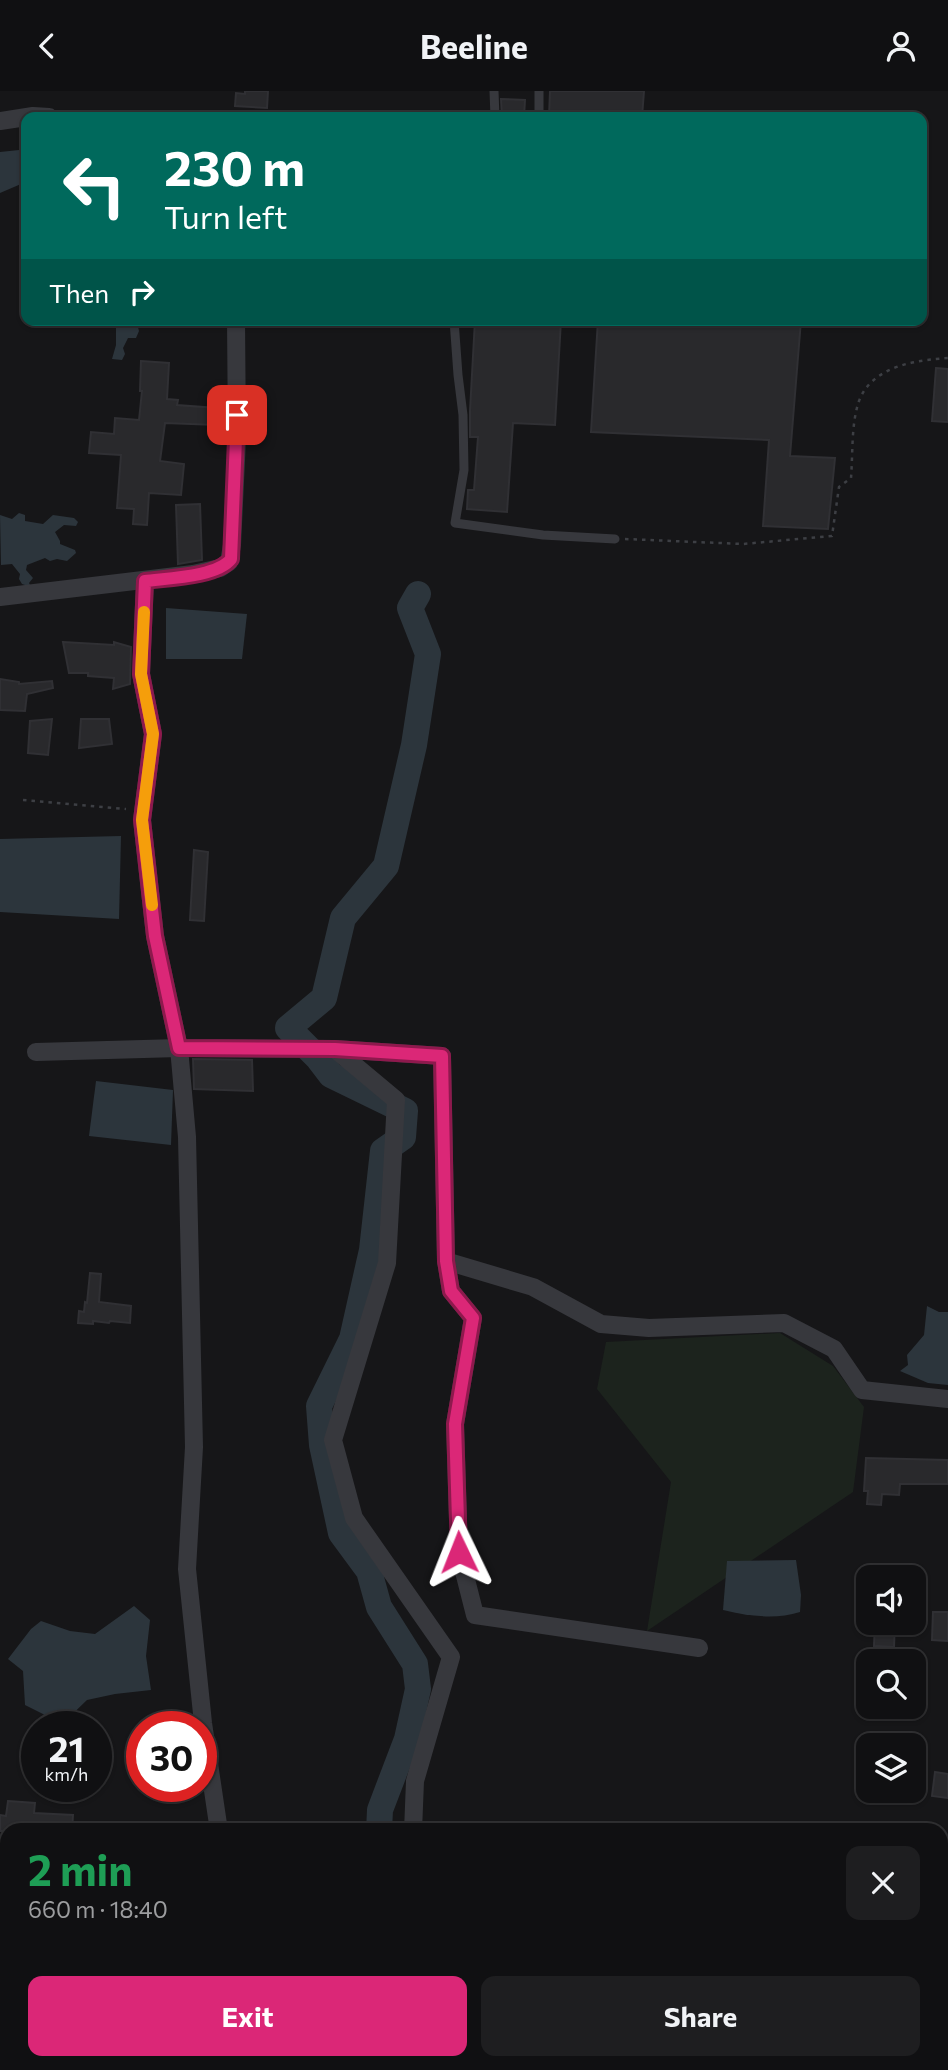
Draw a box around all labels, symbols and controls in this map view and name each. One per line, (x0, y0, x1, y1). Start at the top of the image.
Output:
text: Beeline (420, 26, 528, 66)
icon: back (28, 27, 66, 65)
icon: person (882, 27, 920, 65)
text: 230 m (164, 136, 305, 196)
icon: left (49, 140, 140, 231)
text: Turn left (164, 196, 288, 236)
icon: right (123, 273, 161, 311)
text: Then (49, 277, 109, 308)
pin (207, 385, 267, 445)
icon: arrive (218, 396, 256, 434)
position arrow (422, 1515, 496, 1589)
map controls (856, 1565, 926, 1803)
button: sound (856, 1565, 926, 1635)
button: search (856, 1649, 926, 1719)
speed limit sign: 30 (126, 1711, 217, 1802)
text: 21 (49, 1726, 84, 1769)
button: layers (856, 1733, 926, 1803)
text: km/h (45, 1763, 88, 1785)
text: 2 min (28, 1843, 133, 1895)
button: close (846, 1846, 920, 1920)
text: 660 m · 18:40 (28, 1895, 168, 1923)
button: Exit (28, 1976, 467, 2056)
button: Share (481, 1976, 920, 2056)

